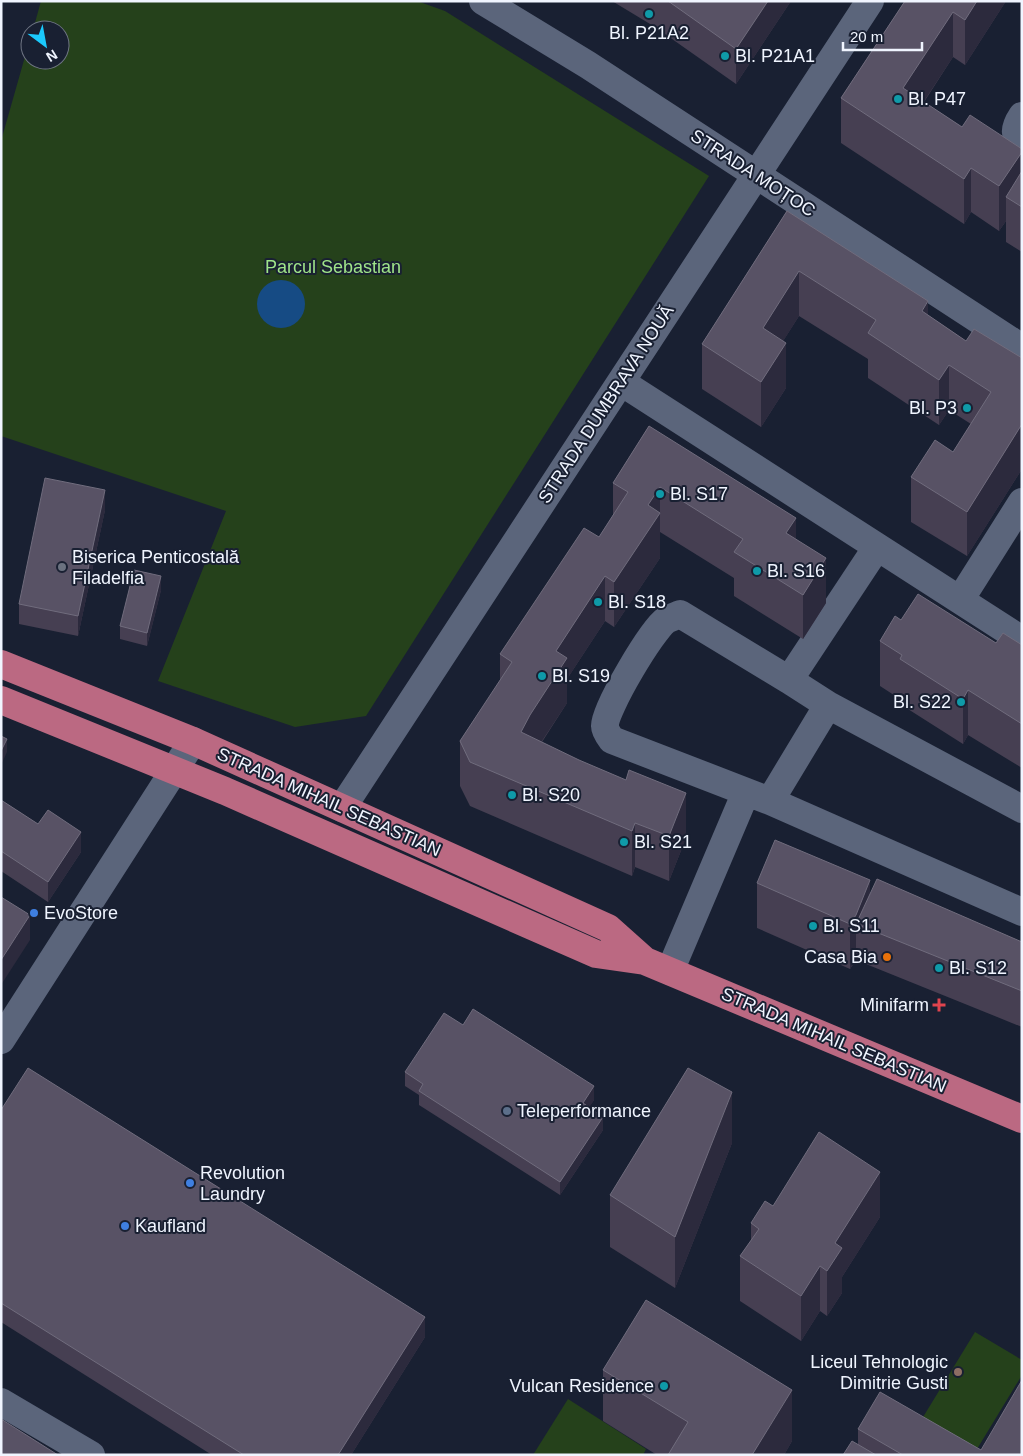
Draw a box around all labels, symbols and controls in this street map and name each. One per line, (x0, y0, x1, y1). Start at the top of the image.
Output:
marker: Bl. P21A2 (643, 8, 655, 20)
north arrow (20, 20, 70, 70)
scale bar (843, 20, 922, 52)
place label: Bl. P21A2 (609, 23, 689, 43)
text: 20 m (850, 28, 883, 45)
place label: Bl. P21A1 (735, 46, 815, 66)
text: N (43, 47, 60, 65)
marker: Bl. P21A1 (719, 50, 731, 62)
place label: Bl. P47 (908, 89, 966, 109)
marker: Bl. P47 (892, 93, 904, 105)
street label: STRADA MOȚOC (687, 125, 819, 221)
park label: Parcul Sebastian (265, 257, 401, 277)
street label: STRADA DUMBRAVA NOUĂ (534, 301, 678, 507)
place label: Bl. P3 (909, 398, 957, 418)
marker: Bl. P3 (961, 402, 973, 414)
place label: Bl. S17 (670, 484, 728, 504)
marker: Bl. S17 (654, 488, 666, 500)
place label: Biserica Penticostală Filadelfia (72, 547, 240, 588)
marker: Biserica Penticostală Filadelfia (56, 561, 68, 573)
place label: Bl. S16 (767, 561, 825, 581)
marker: Bl. S16 (751, 565, 763, 577)
place label: Bl. S18 (608, 592, 666, 612)
marker: Bl. S18 (592, 596, 604, 608)
place label: Bl. S19 (552, 666, 610, 686)
marker: Bl. S19 (536, 670, 548, 682)
place label: Bl. S22 (893, 692, 951, 712)
marker: Bl. S22 (955, 696, 967, 708)
street label: STRADA MIHAIL SEBASTIAN (214, 744, 444, 860)
place label: Bl. S20 (522, 785, 580, 805)
marker: Bl. S20 (506, 789, 518, 801)
place label: Bl. S21 (634, 832, 692, 852)
marker: Bl. S21 (618, 836, 630, 848)
place label: EvoStore (44, 903, 118, 923)
marker: EvoStore (28, 907, 40, 919)
place label: Bl. S11 (823, 916, 880, 936)
marker: Bl. S11 (807, 920, 819, 932)
place label: Casa Bia (804, 947, 878, 967)
marker: Casa Bia (881, 951, 893, 963)
place label: Bl. S12 (949, 958, 1007, 978)
marker: Bl. S12 (933, 962, 945, 974)
street label: STRADA MIHAIL SEBASTIAN (719, 983, 949, 1097)
place label: Minifarm (860, 995, 929, 1015)
marker: Minifarm (933, 999, 945, 1011)
place label: Teleperformance (517, 1101, 651, 1121)
marker: Teleperformance (501, 1105, 513, 1117)
place label: Revolution Laundry (200, 1163, 285, 1204)
marker: Revolution Laundry (184, 1177, 196, 1189)
place label: Kaufland (135, 1216, 206, 1236)
marker: Kaufland (119, 1220, 131, 1232)
place label: Liceul Tehnologic Dimitrie Gusti (810, 1352, 948, 1393)
marker: Liceul Tehnologic Dimitrie Gusti (952, 1366, 964, 1378)
place label: Vulcan Residence (510, 1376, 654, 1396)
marker: Vulcan Residence (658, 1380, 670, 1392)

